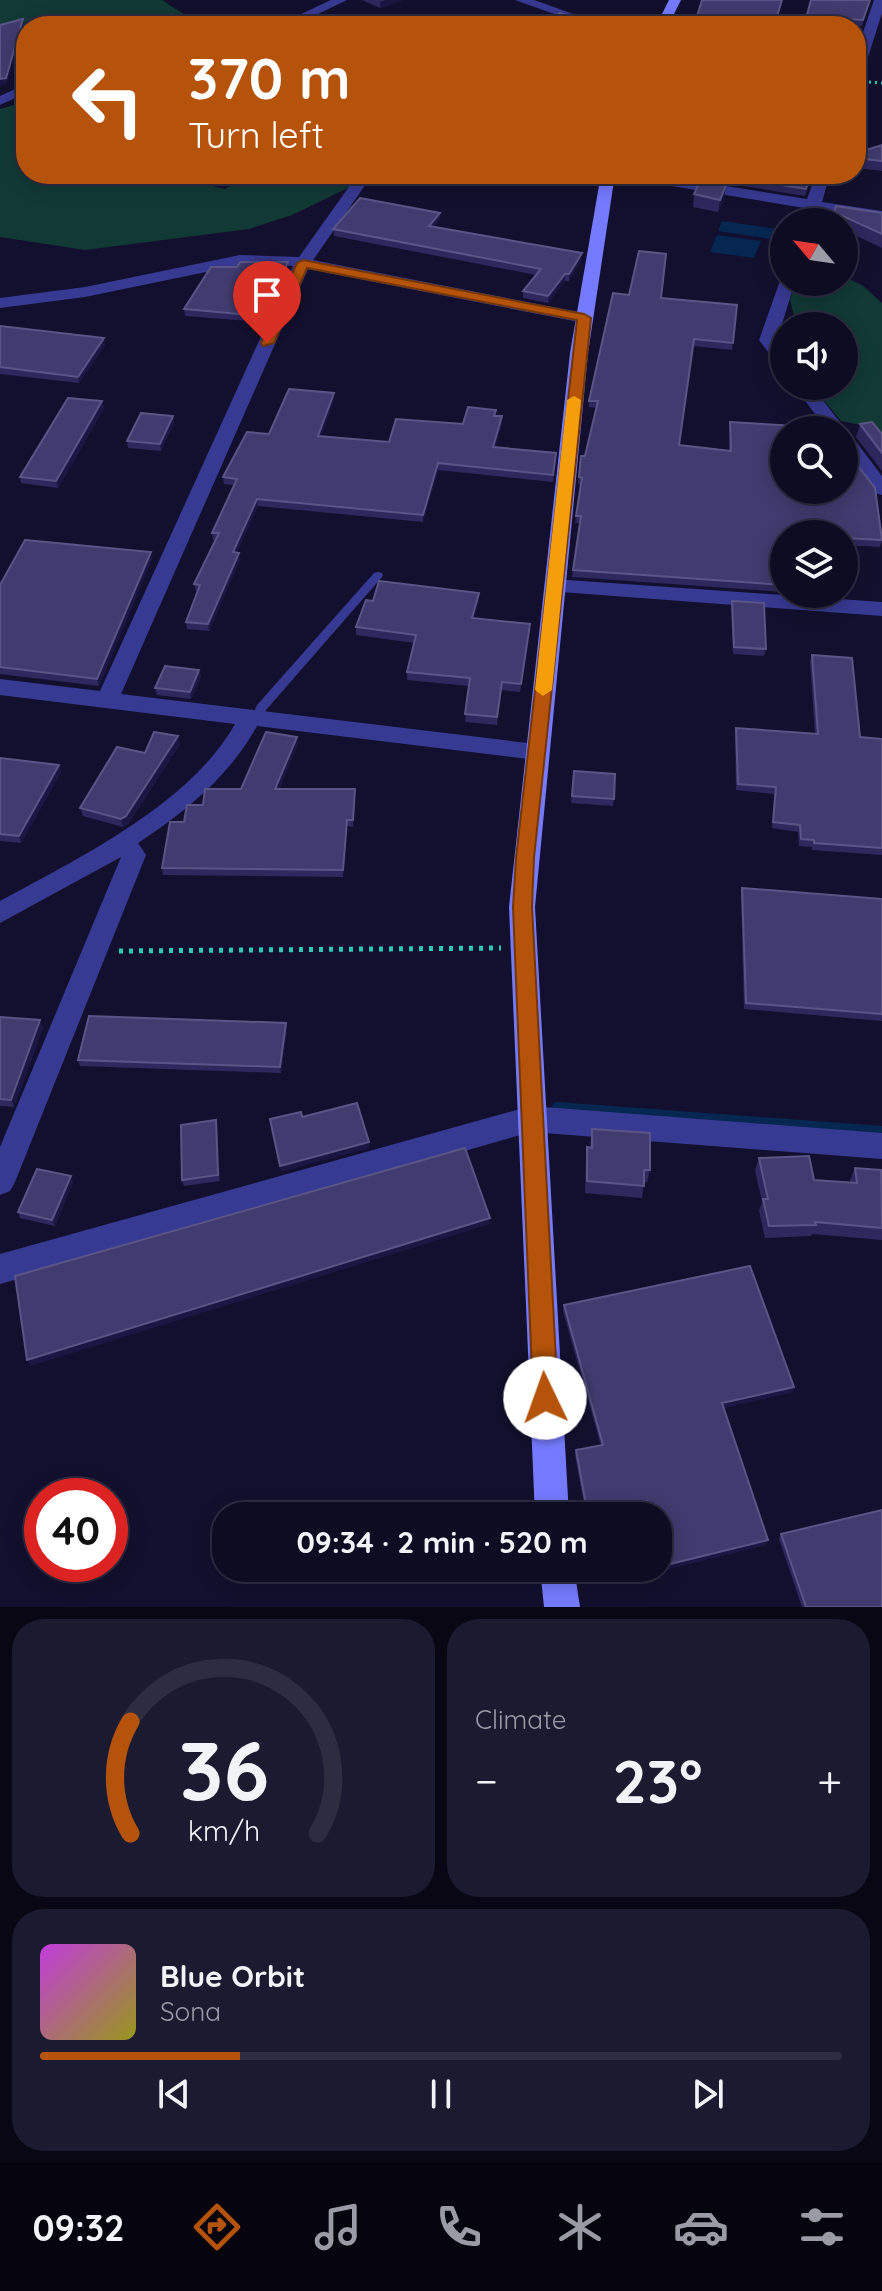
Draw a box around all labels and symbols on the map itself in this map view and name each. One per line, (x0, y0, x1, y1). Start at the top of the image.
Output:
north arrow (770, 208, 858, 296)
pin (233, 261, 301, 343)
position arrow (503, 1356, 587, 1440)
speed limit sign: 40 (24, 1478, 128, 1582)

